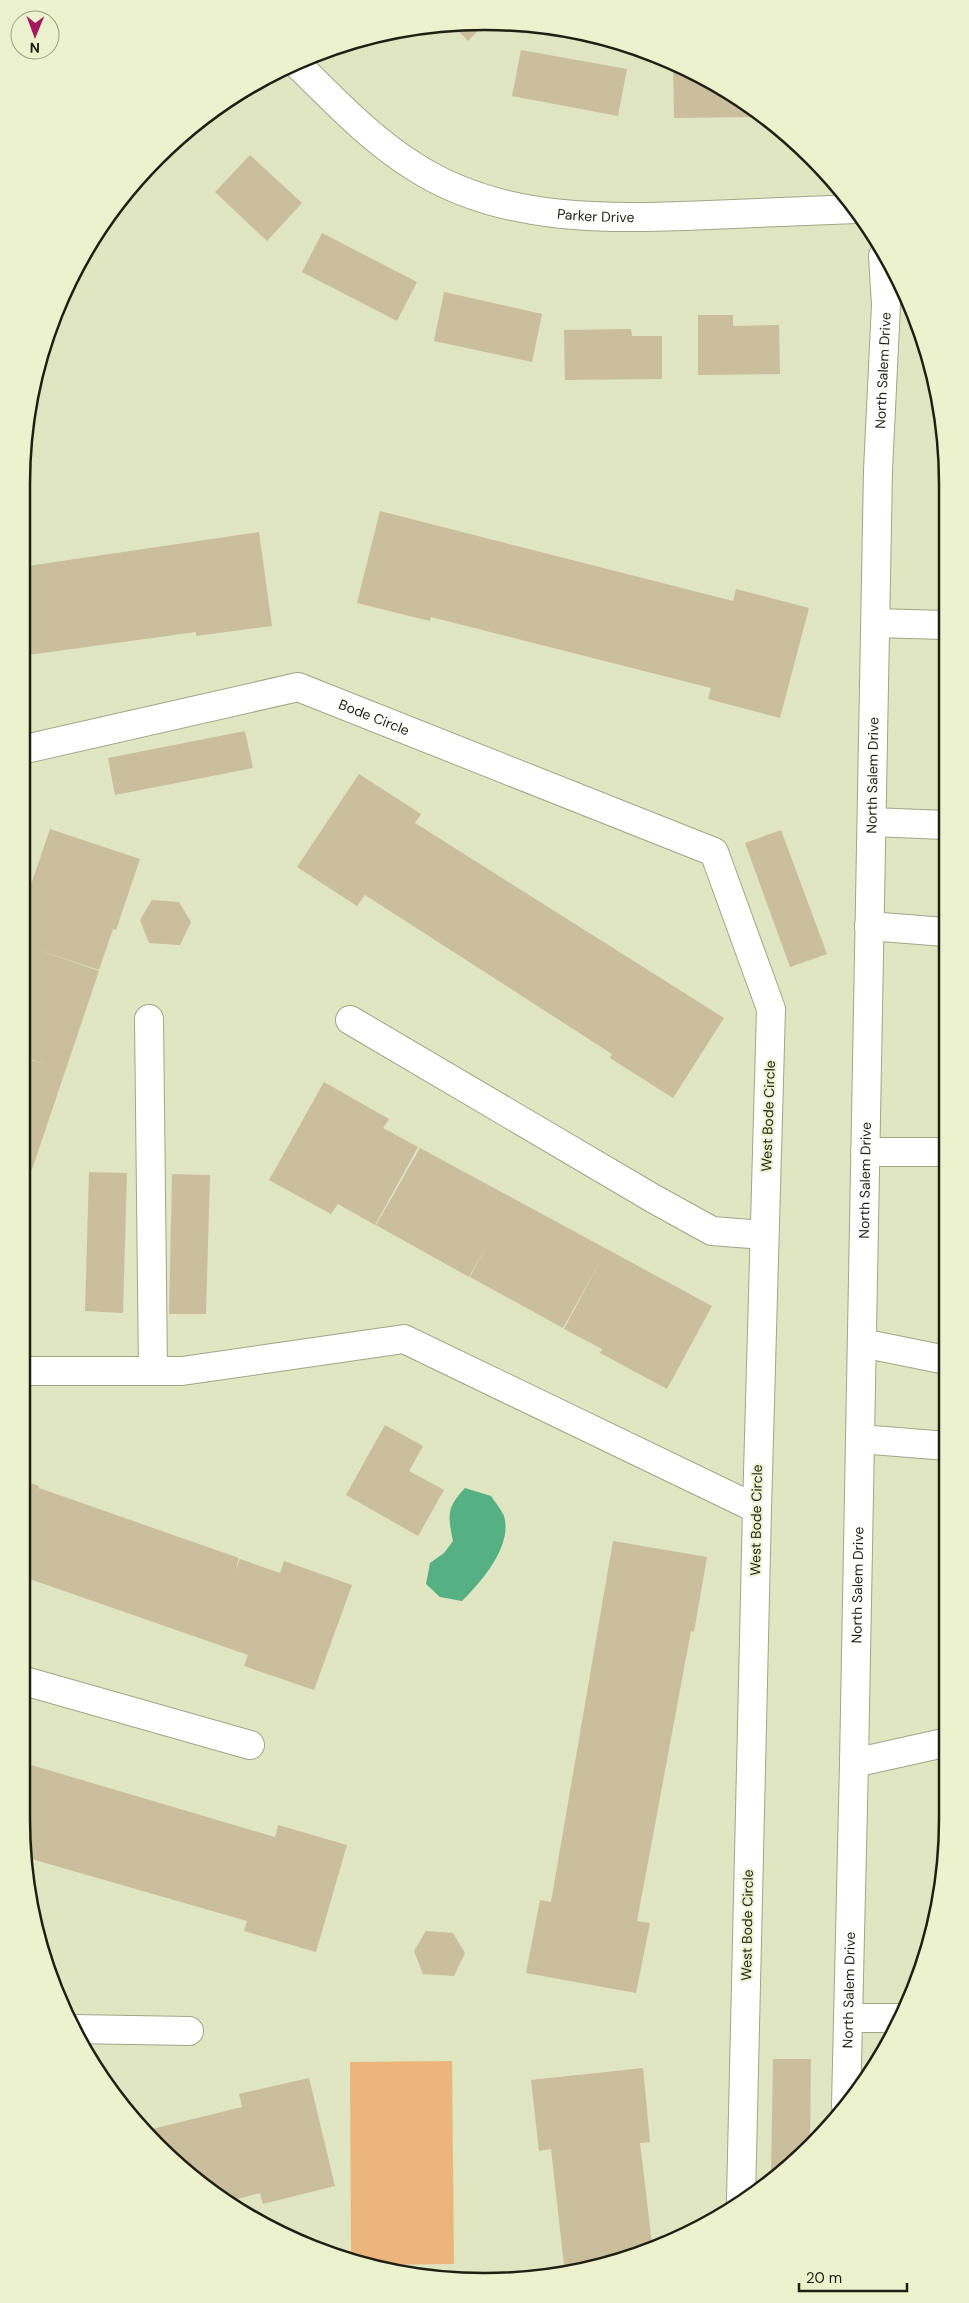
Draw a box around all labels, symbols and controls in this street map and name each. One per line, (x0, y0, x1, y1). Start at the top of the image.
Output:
north arrow (10, 10, 60, 60)
text: N (30, 39, 40, 57)
street label: Parker Drive (556, 205, 634, 226)
street label: North Salem Drive (871, 312, 895, 429)
street label: Bode Circle (336, 695, 412, 739)
street label: North Salem Drive (862, 717, 882, 834)
street label: West Bode Circle (757, 1060, 779, 1172)
street label: North Salem Drive (855, 1122, 875, 1239)
street label: West Bode Circle (746, 1464, 766, 1576)
street label: North Salem Drive (847, 1527, 867, 1644)
street label: West Bode Circle (737, 1869, 757, 1981)
street label: North Salem Drive (838, 1931, 859, 2049)
scale bar (799, 2260, 906, 2292)
text: 20 m (806, 2268, 842, 2288)

